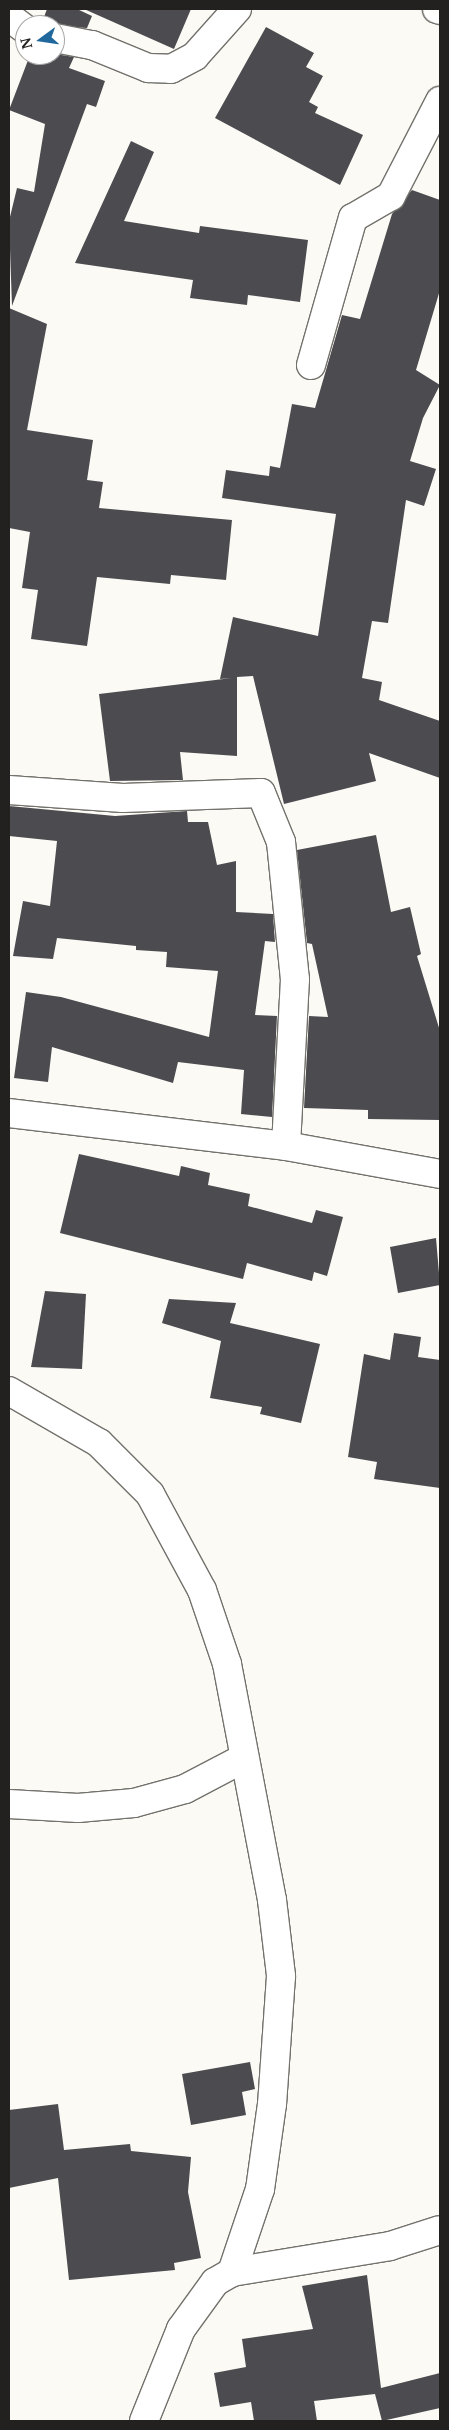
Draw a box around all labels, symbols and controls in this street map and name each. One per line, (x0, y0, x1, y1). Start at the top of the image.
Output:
north arrow (15, 15, 65, 65)
text: N (15, 36, 36, 51)

